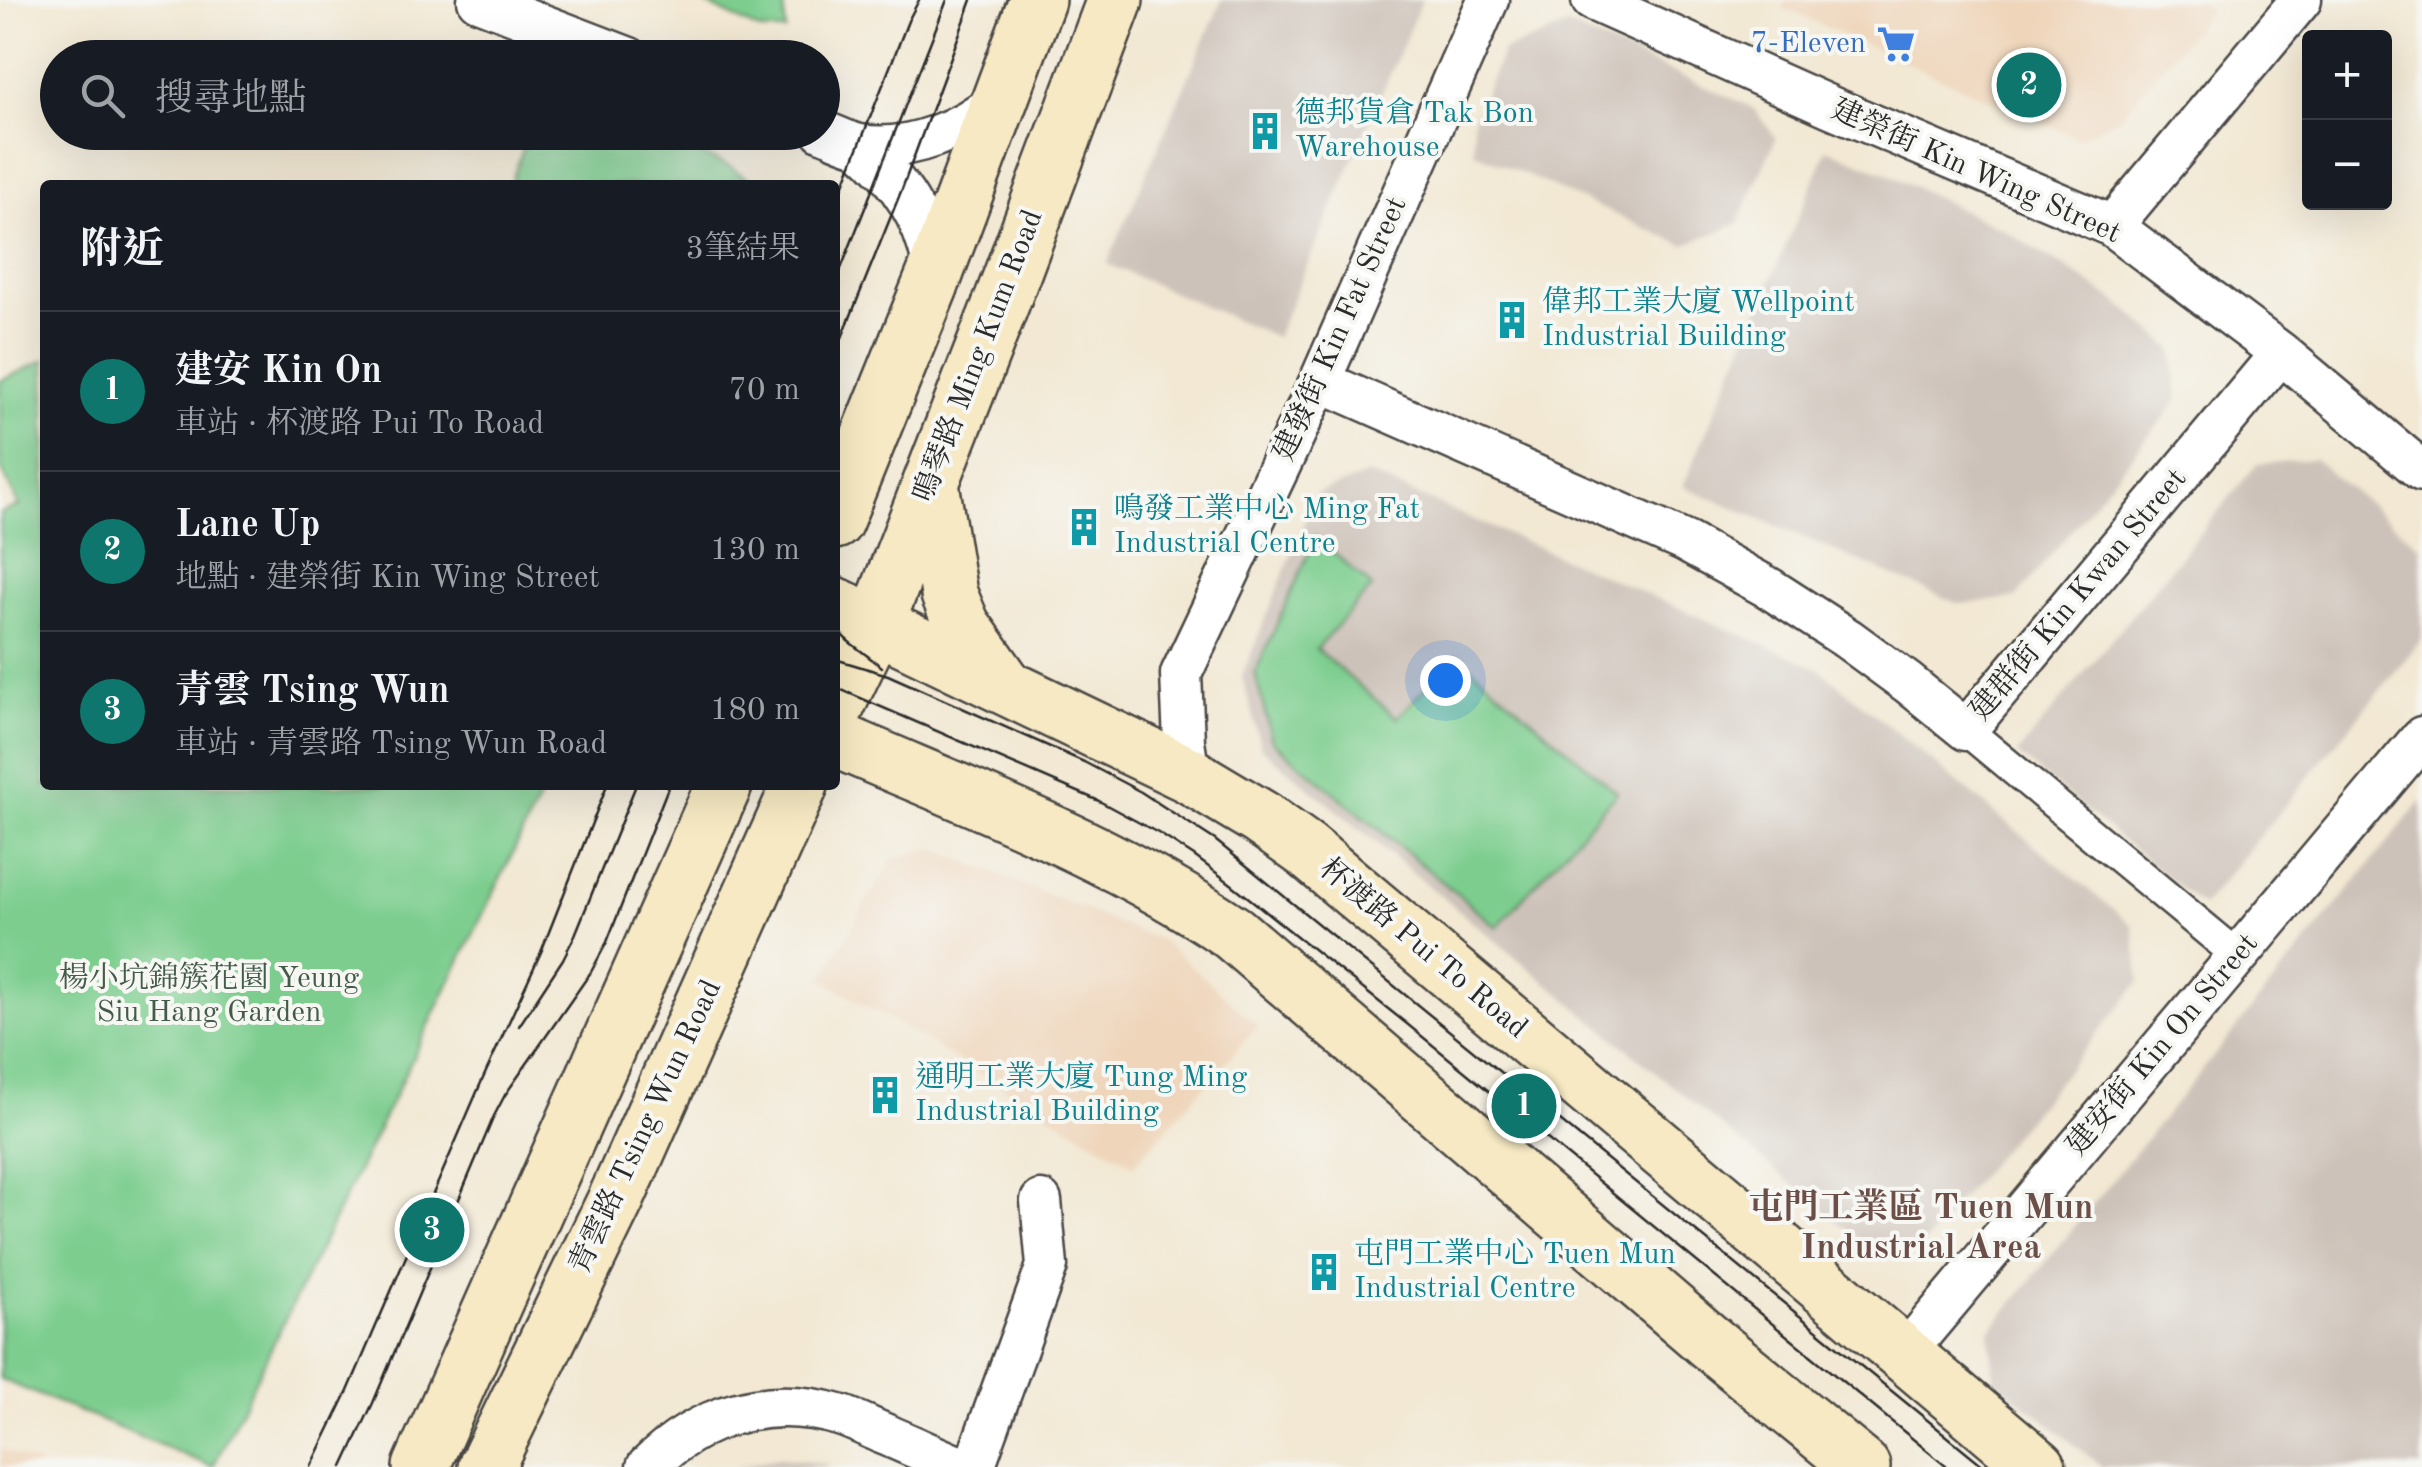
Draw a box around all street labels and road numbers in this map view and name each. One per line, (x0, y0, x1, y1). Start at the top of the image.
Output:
street label: 建榮街 Kin Wing Street (1827, 92, 2126, 249)
street label: 建發街 Kin Fat Street (1267, 191, 1413, 465)
street label: 鳴琴路 Ming Kum Road (907, 205, 1049, 506)
street label: 建群街 Kin Kwan Street (1963, 462, 2193, 726)
street label: 杯渡路 Pui To Road (1313, 851, 1534, 1044)
street label: 建安街 Kin On Street (2060, 927, 2264, 1161)
street label: 青雲路 Tsing Wun Road (562, 974, 727, 1278)

